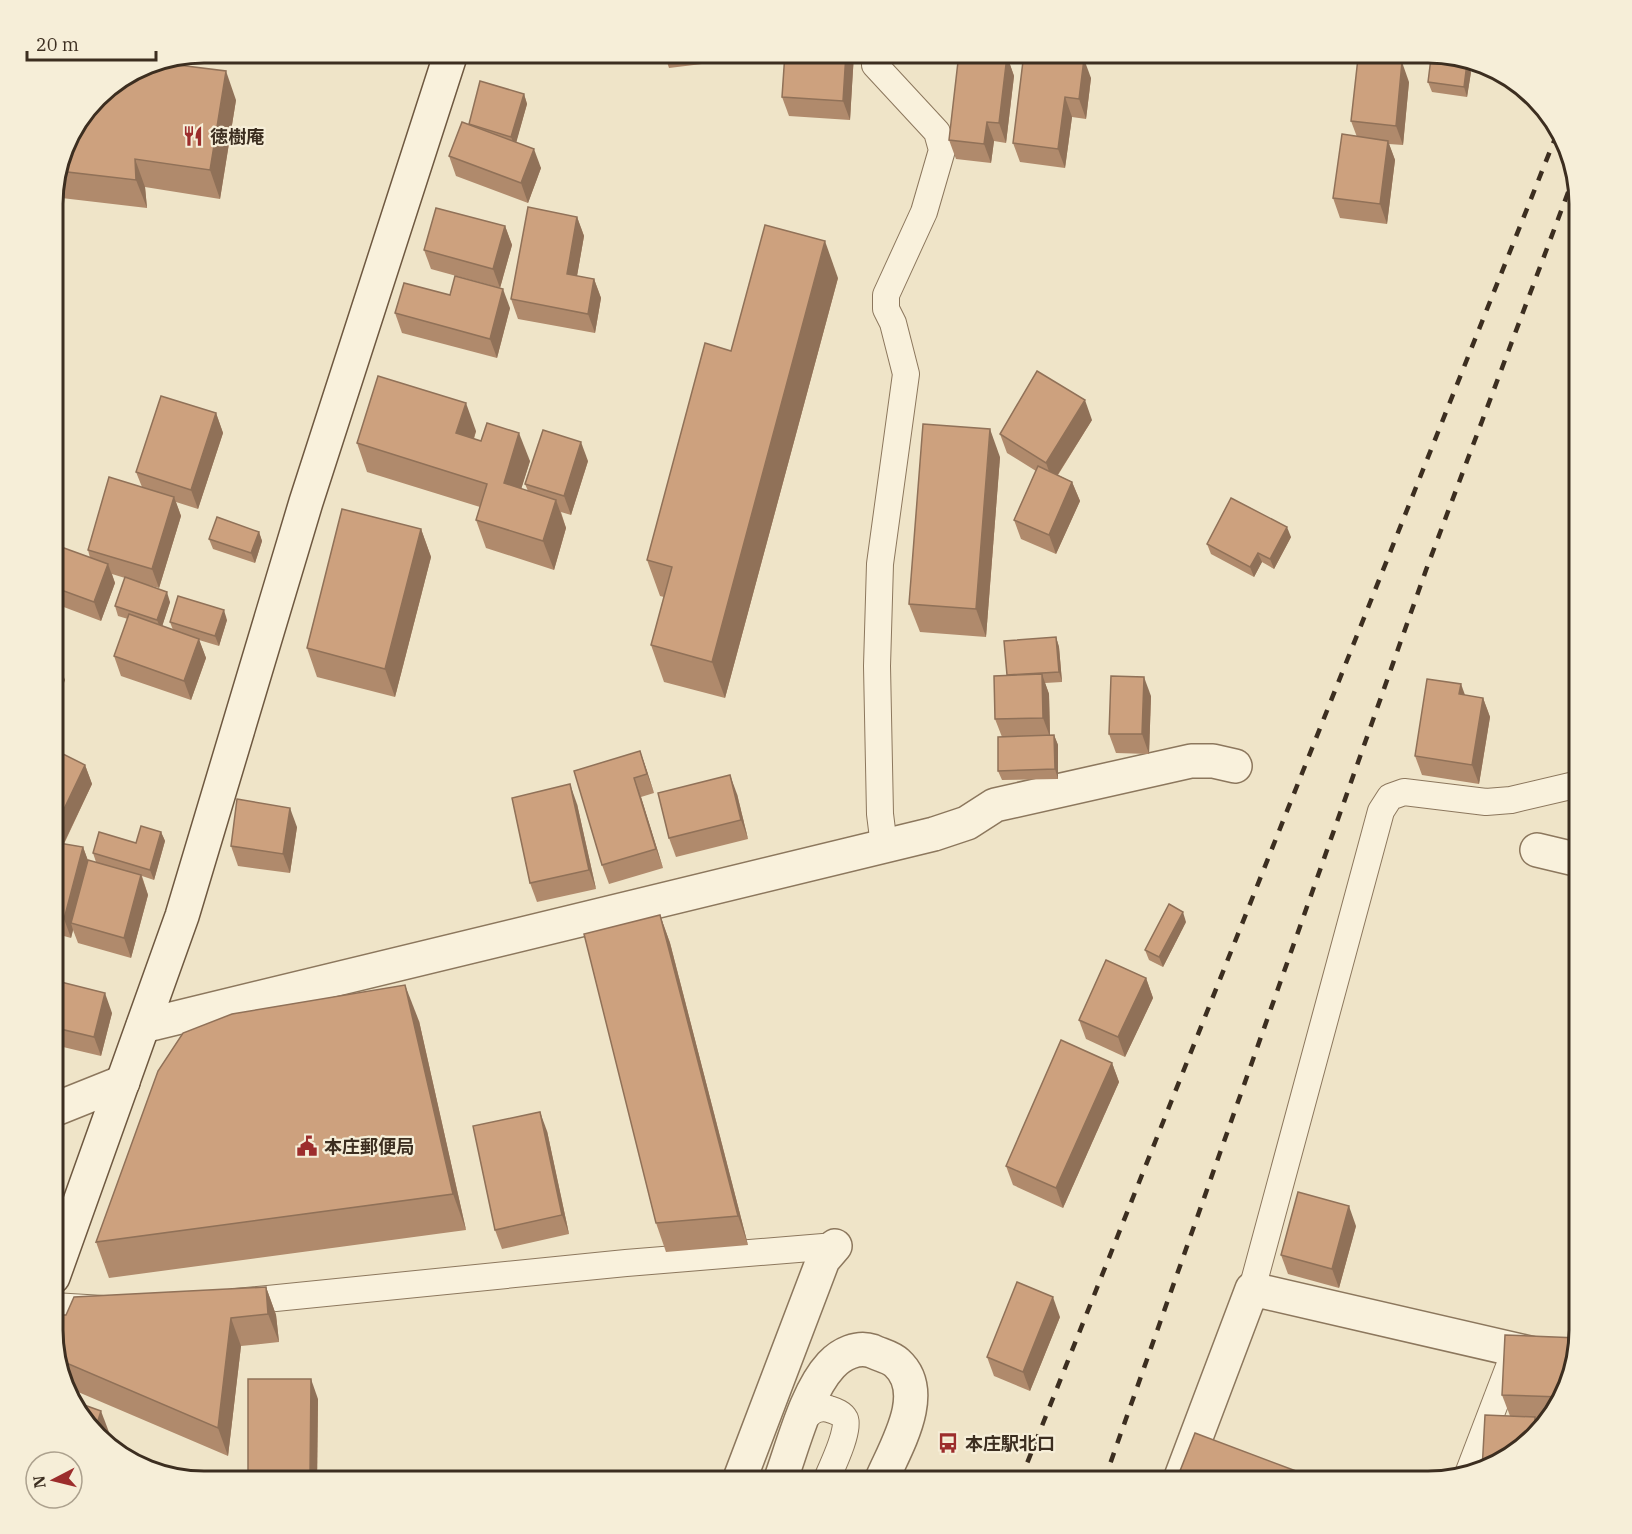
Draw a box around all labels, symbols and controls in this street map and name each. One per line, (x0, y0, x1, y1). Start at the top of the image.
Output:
scale bar (27, 24, 156, 62)
text: 20 m (36, 33, 79, 56)
restaurant icon: 徳樹庵 (181, 124, 205, 148)
place label: 徳樹庵 (210, 125, 264, 148)
public building icon: 本庄郵便局 (295, 1134, 319, 1158)
place label: 本庄郵便局 (324, 1135, 414, 1158)
bus stop icon: 本庄駅北口 (936, 1431, 960, 1455)
place label: 本庄駅北口 (965, 1432, 1055, 1455)
north arrow (24, 1450, 84, 1510)
text: N (28, 1474, 50, 1489)

